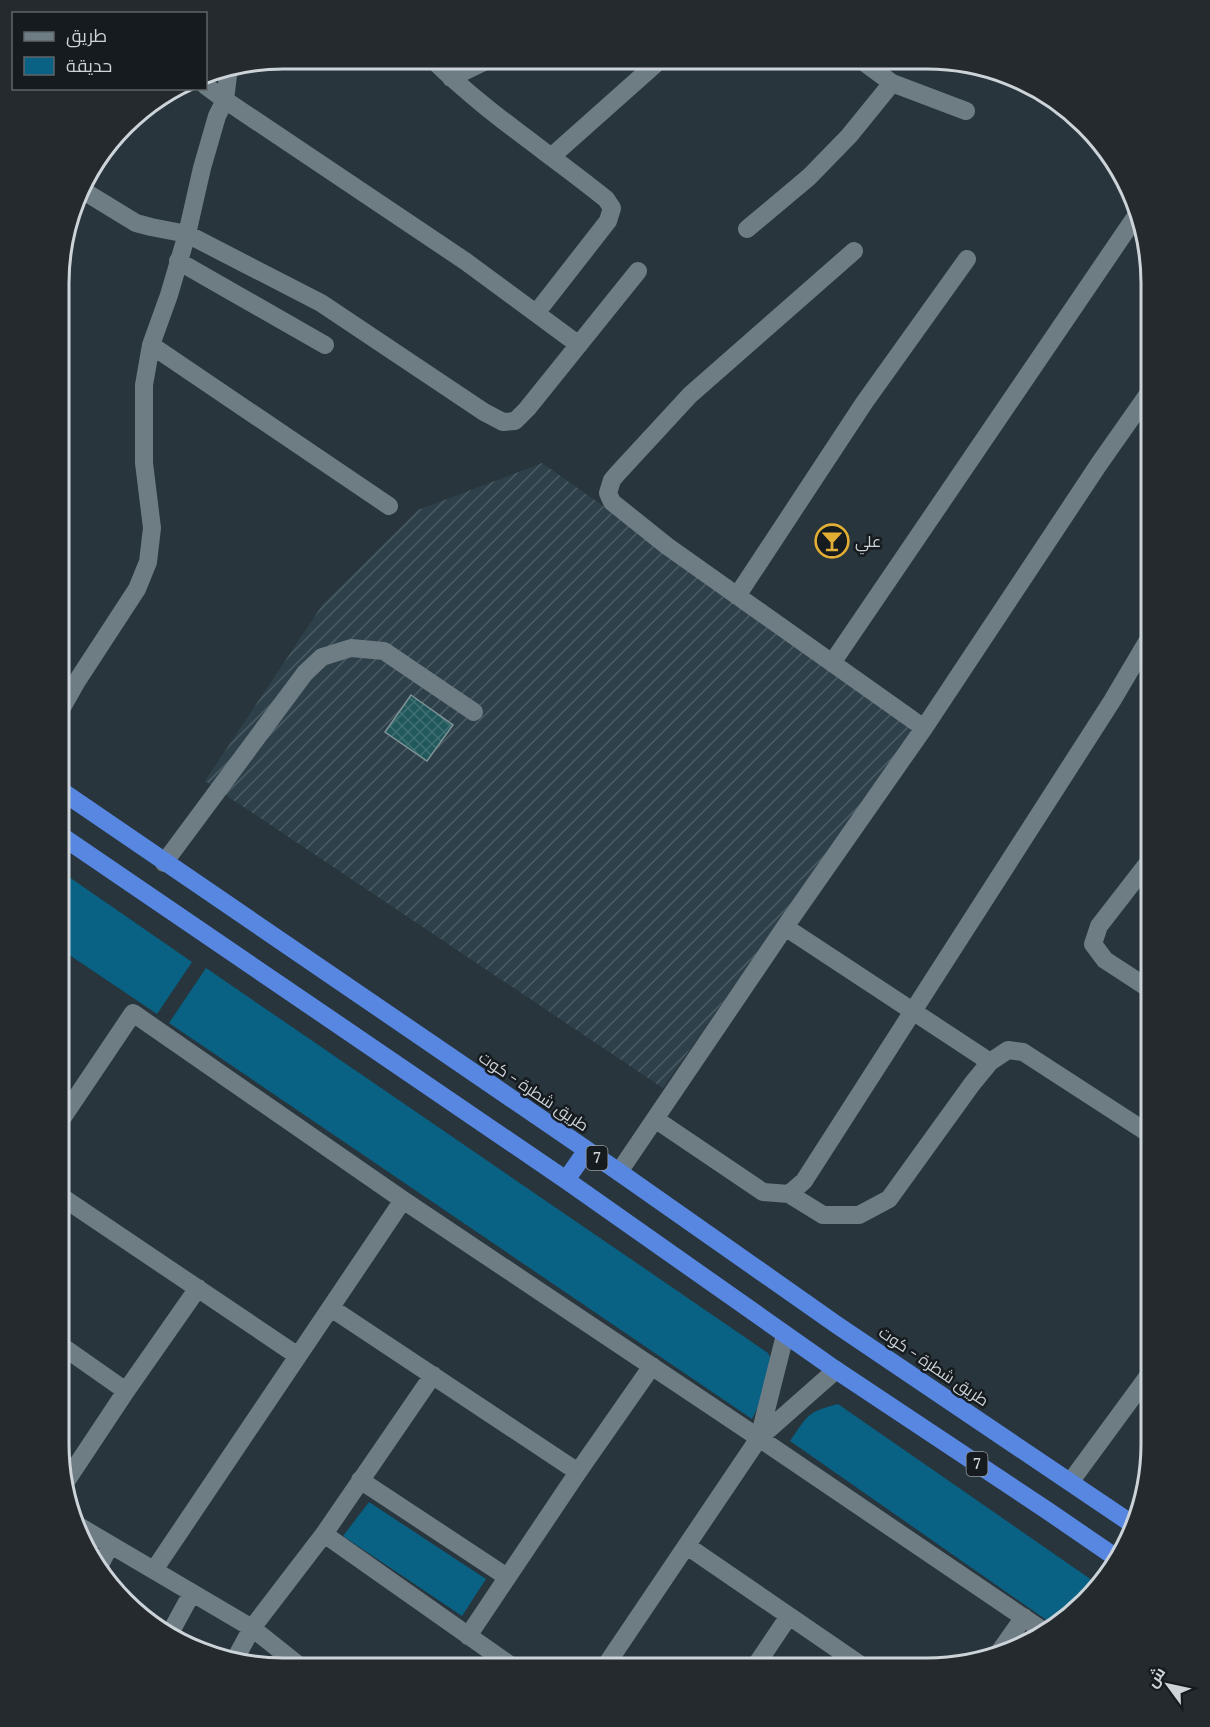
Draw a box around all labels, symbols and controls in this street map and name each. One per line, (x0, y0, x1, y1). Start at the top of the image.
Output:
legend (12, 12, 207, 90)
text: طريق (66, 24, 107, 48)
text: حديقة (66, 54, 112, 77)
bar icon: علي (814, 523, 850, 559)
place label: علي (855, 531, 881, 555)
street label: طريق شطرة - كوت (475, 1047, 593, 1136)
road number: 7 (586, 1146, 608, 1170)
street label: طريق شطرة - كوت (875, 1322, 993, 1411)
road number: 7 (966, 1452, 988, 1476)
north arrow (1138, 1655, 1198, 1715)
text: ش (1141, 1663, 1169, 1691)

